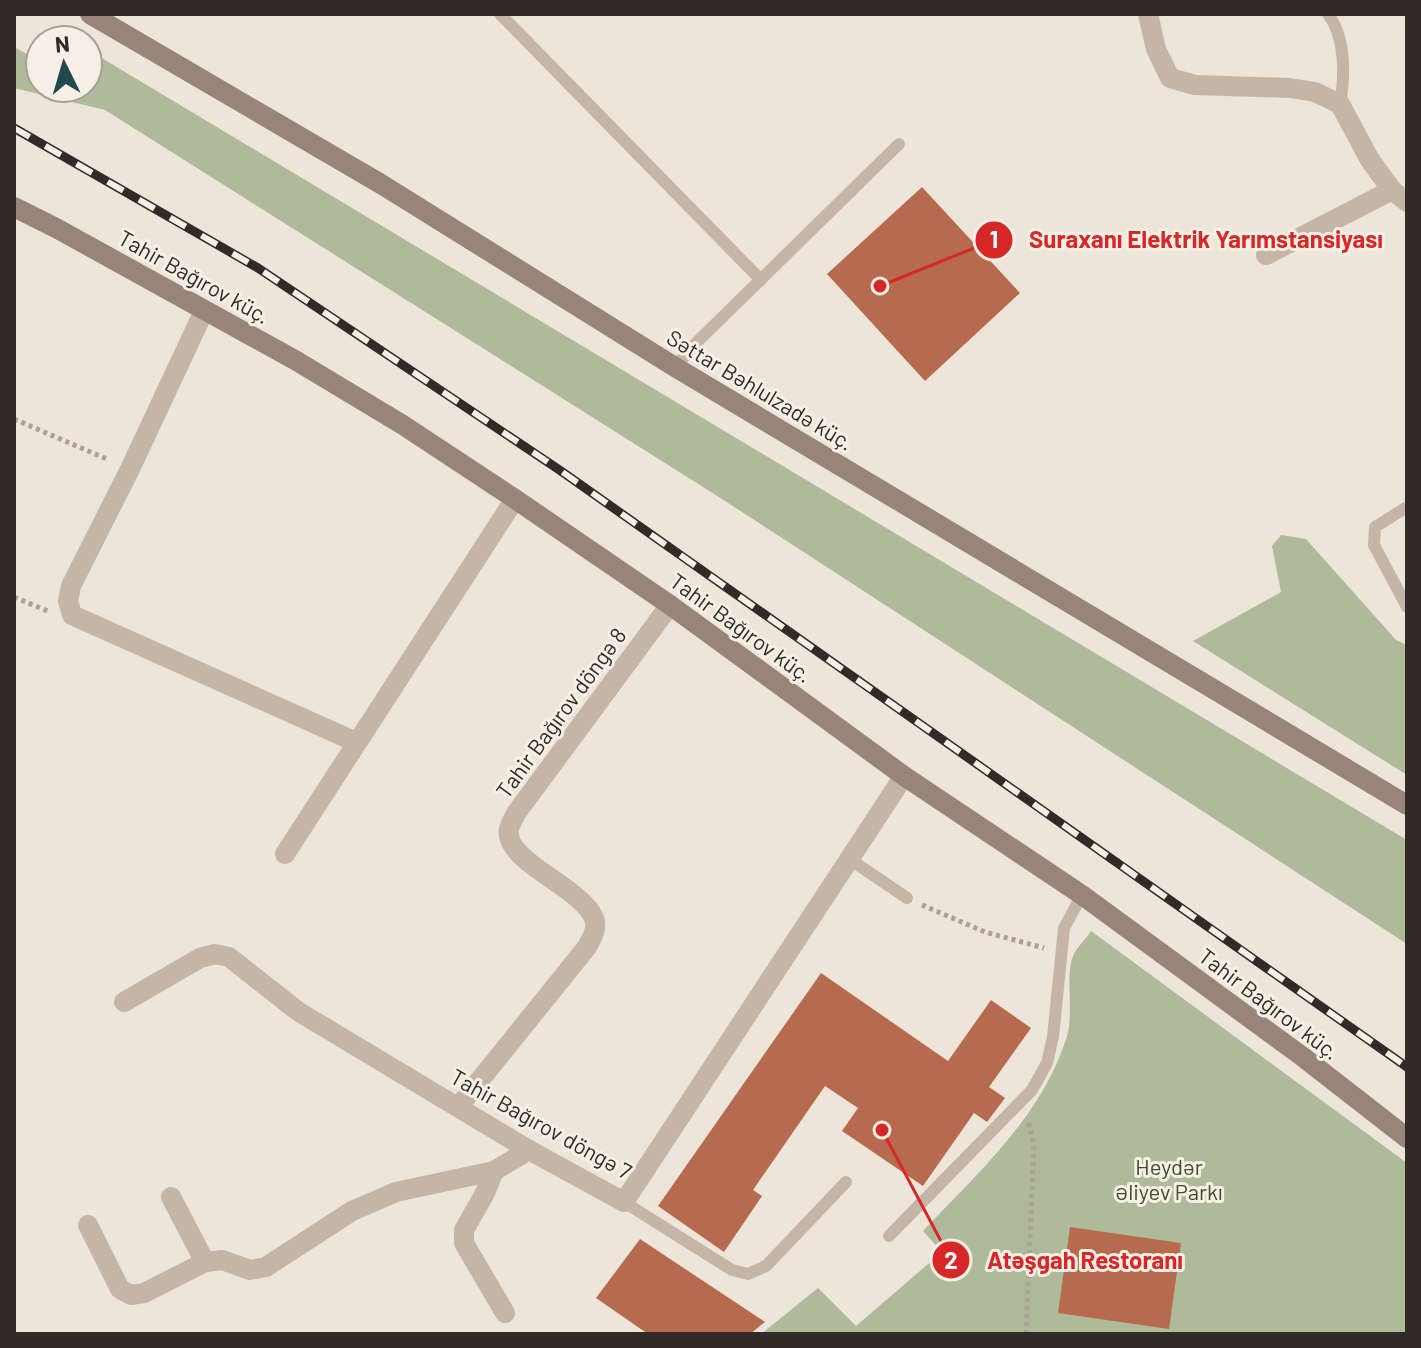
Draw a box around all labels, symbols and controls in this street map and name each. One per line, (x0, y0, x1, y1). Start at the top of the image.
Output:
north arrow (24, 24, 104, 104)
text: N (54, 29, 71, 57)
callout: Suraxanı Elektrik Yarımstansiyası (974, 216, 1399, 264)
street label: Tahir Bağırov küç. (114, 224, 275, 328)
text: 1 (990, 224, 998, 253)
text: Suraxanı Elektrik Yarımstansiyası (1029, 224, 1383, 253)
street label: Səttar Bəhlulzadə küç. (663, 323, 858, 455)
street label: Tahir Bağırov küç. (666, 567, 818, 687)
street label: Tahir Bağırov döngə 8 (490, 622, 631, 803)
street label: Tahir Bağırov küç. (1194, 942, 1345, 1064)
street label: Tahir Bağırov döngə 7 (446, 1063, 637, 1184)
park label: Heydər Əliyev Parkı (1115, 1153, 1223, 1204)
callout: Atəşgah Restoranı (931, 1236, 1199, 1284)
text: 2 (944, 1245, 958, 1274)
text: Atəşgah Restoranı (987, 1245, 1183, 1274)

